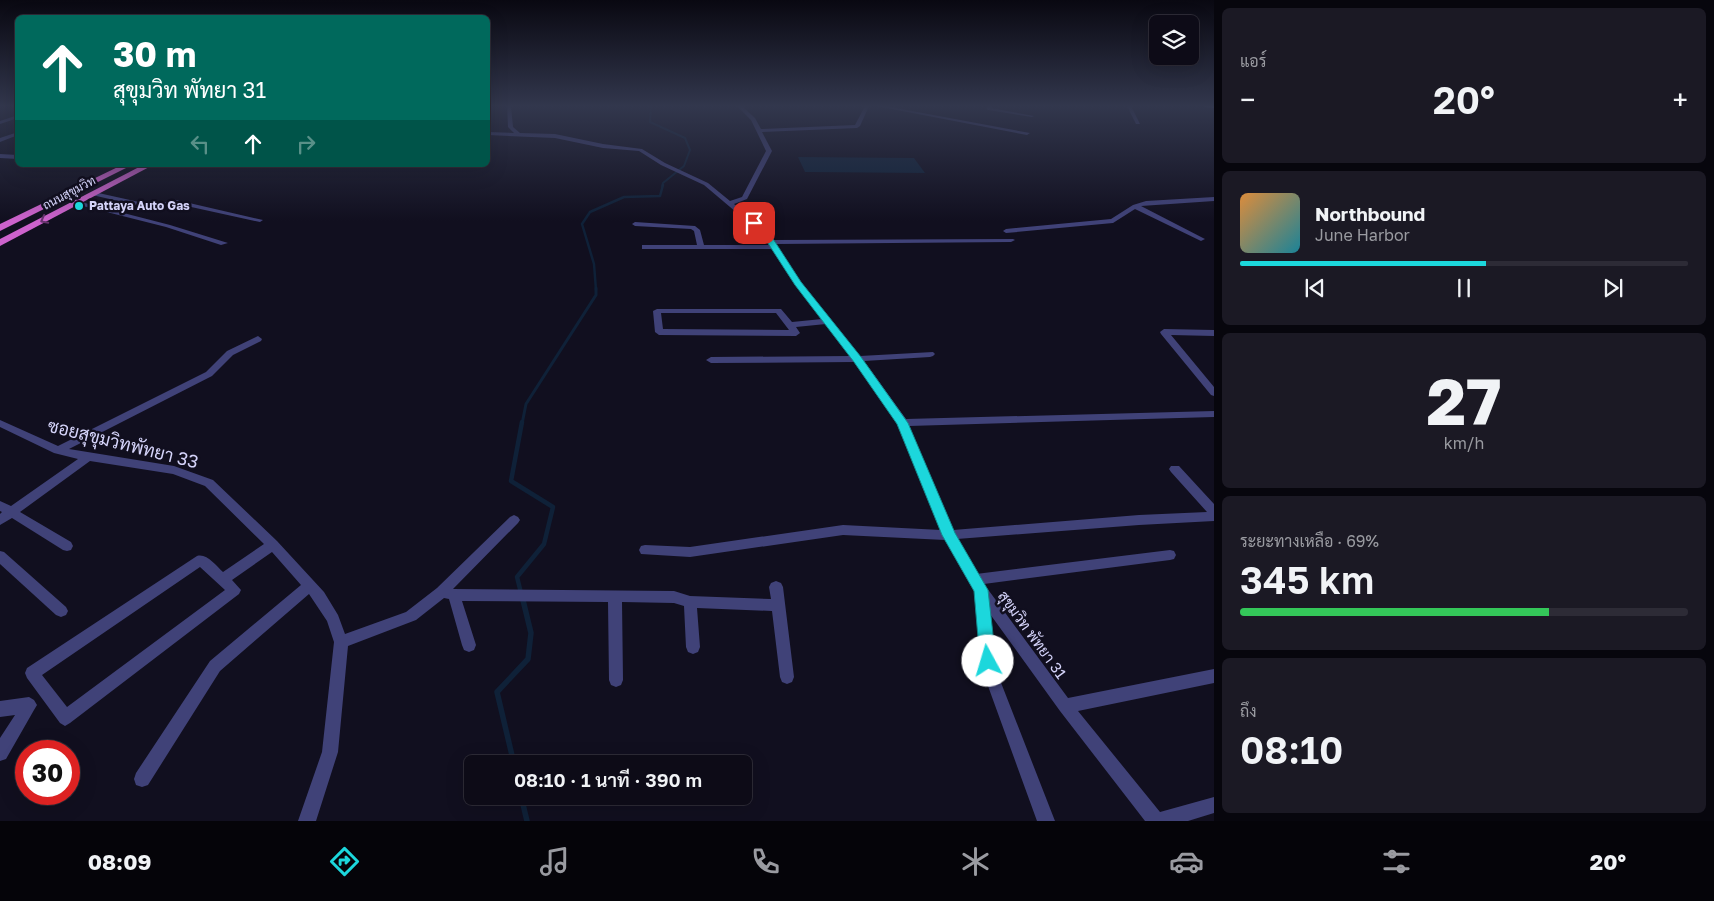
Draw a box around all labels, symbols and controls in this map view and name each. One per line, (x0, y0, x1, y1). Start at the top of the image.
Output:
map controls (1149, 15, 1199, 65)
button: layers (1149, 15, 1199, 65)
text: 30 m (113, 33, 196, 75)
icon: ahead (30, 35, 95, 100)
text: แอร์ (1240, 51, 1266, 71)
text: สุขุมวิท พัทยา 31 (113, 76, 266, 103)
text: 20° (1433, 77, 1495, 122)
text: − (1240, 83, 1255, 116)
text: + (1673, 83, 1688, 116)
icon: left (186, 130, 214, 158)
icon: ahead (239, 130, 267, 158)
icon: right (292, 130, 320, 158)
street label: ถนนสุขุมวิท (40, 172, 99, 215)
place label: Pattaya Auto Gas (89, 198, 190, 213)
marker: Pattaya Auto Gas (73, 200, 85, 212)
pin (733, 202, 775, 244)
text: Northbound (1315, 202, 1425, 225)
icon: arrive (740, 209, 768, 237)
one-way arrow (41, 214, 50, 224)
text: June Harbor (1315, 225, 1410, 245)
icon: previous (1301, 274, 1329, 302)
icon: pause (1450, 274, 1478, 302)
icon: next (1599, 274, 1627, 302)
text: 27 (1426, 361, 1502, 439)
street label: ซอยสุขุมวิทพัทยา 33 (45, 414, 201, 474)
text: km/h (1444, 433, 1484, 453)
text: ระยะทางเหลือ · 69% (1240, 531, 1379, 551)
text: 345 km (1240, 557, 1374, 602)
street label: สุขุมวิท พัทยา 31 (992, 587, 1071, 684)
position arrow (961, 634, 1013, 686)
text: ถึง (1240, 701, 1257, 721)
text: 08:10 (1240, 727, 1343, 772)
speed limit sign: 30 (15, 740, 80, 805)
text: 08:10 · 1 นาที · 390 m (514, 768, 702, 791)
icon: directions (327, 844, 362, 879)
icon: music (537, 844, 572, 879)
icon: phone (748, 844, 783, 879)
icon: climate (958, 844, 993, 879)
icon: car (1169, 844, 1204, 879)
icon: filters (1379, 844, 1414, 879)
text: 08:09 (88, 848, 151, 875)
text: 20° (1590, 848, 1626, 875)

